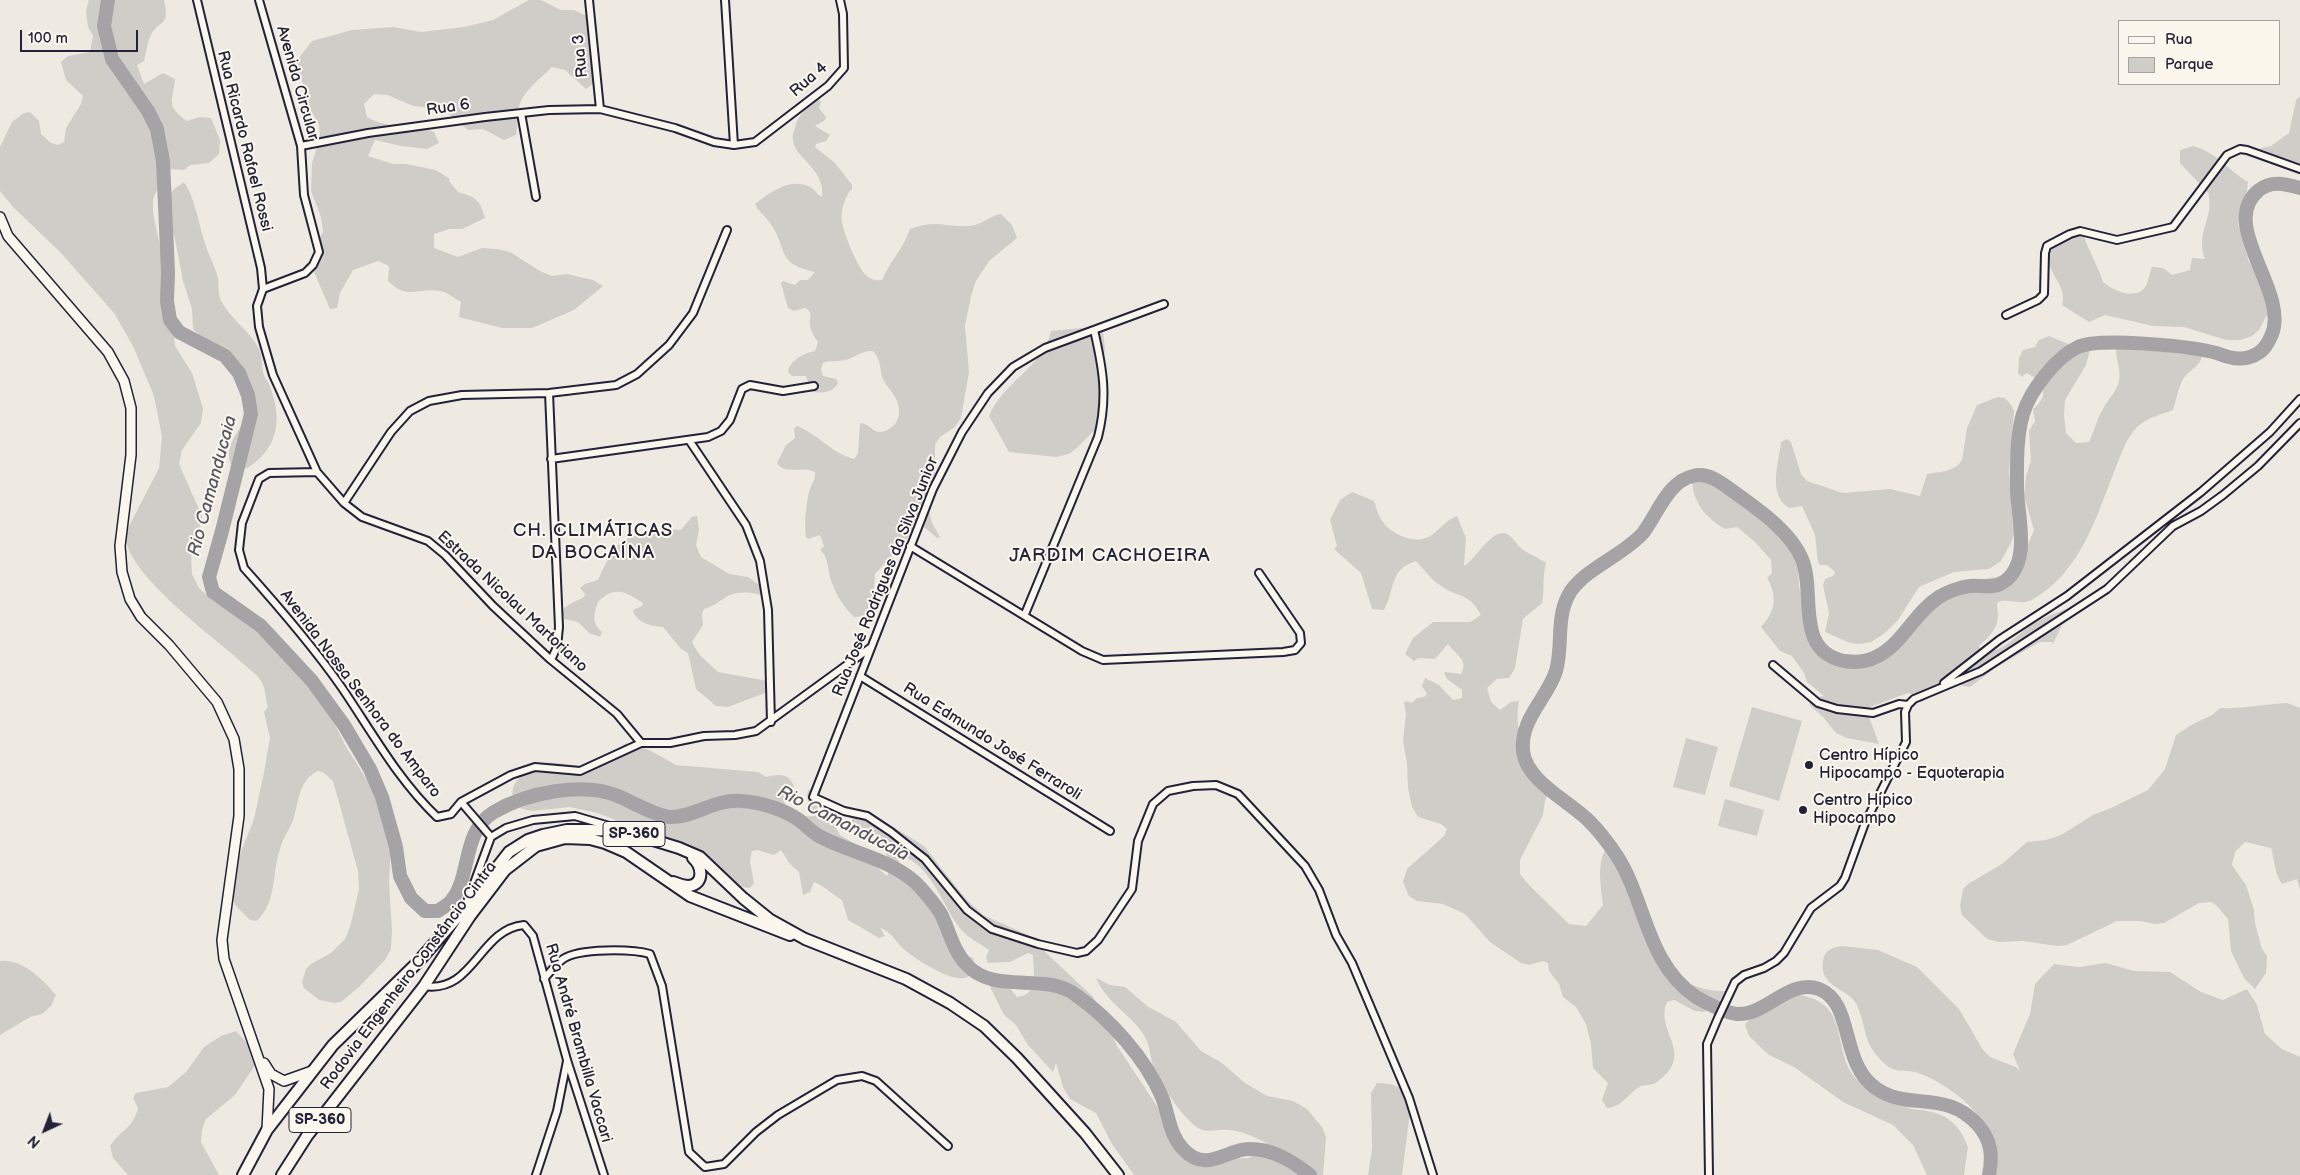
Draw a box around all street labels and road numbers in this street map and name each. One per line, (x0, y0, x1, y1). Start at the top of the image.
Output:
street label: Avenida Circular (272, 24, 322, 142)
street label: Rua 3 (569, 33, 593, 79)
street label: Rua Ricardo Rafael Rossi (212, 49, 276, 233)
street label: Rua 4 (786, 59, 832, 101)
street label: Rua 6 (425, 95, 471, 121)
street label: Rua José Rodrigues da Silva Junior (829, 454, 943, 700)
street label: Estrada Nicolau Martoriano (433, 527, 591, 677)
street label: Avenida Nossa Senhora do Amparo (275, 586, 445, 802)
street label: Rua Edmundo José Ferraroli (899, 679, 1085, 805)
road number: SP-360 (603, 822, 665, 846)
street label: Rodovia Engenheiro Constâncio Cintra (317, 858, 501, 1094)
street label: Rua André Brambilla Vaccari (540, 941, 616, 1145)
road number: SP-360 (289, 1108, 351, 1132)

